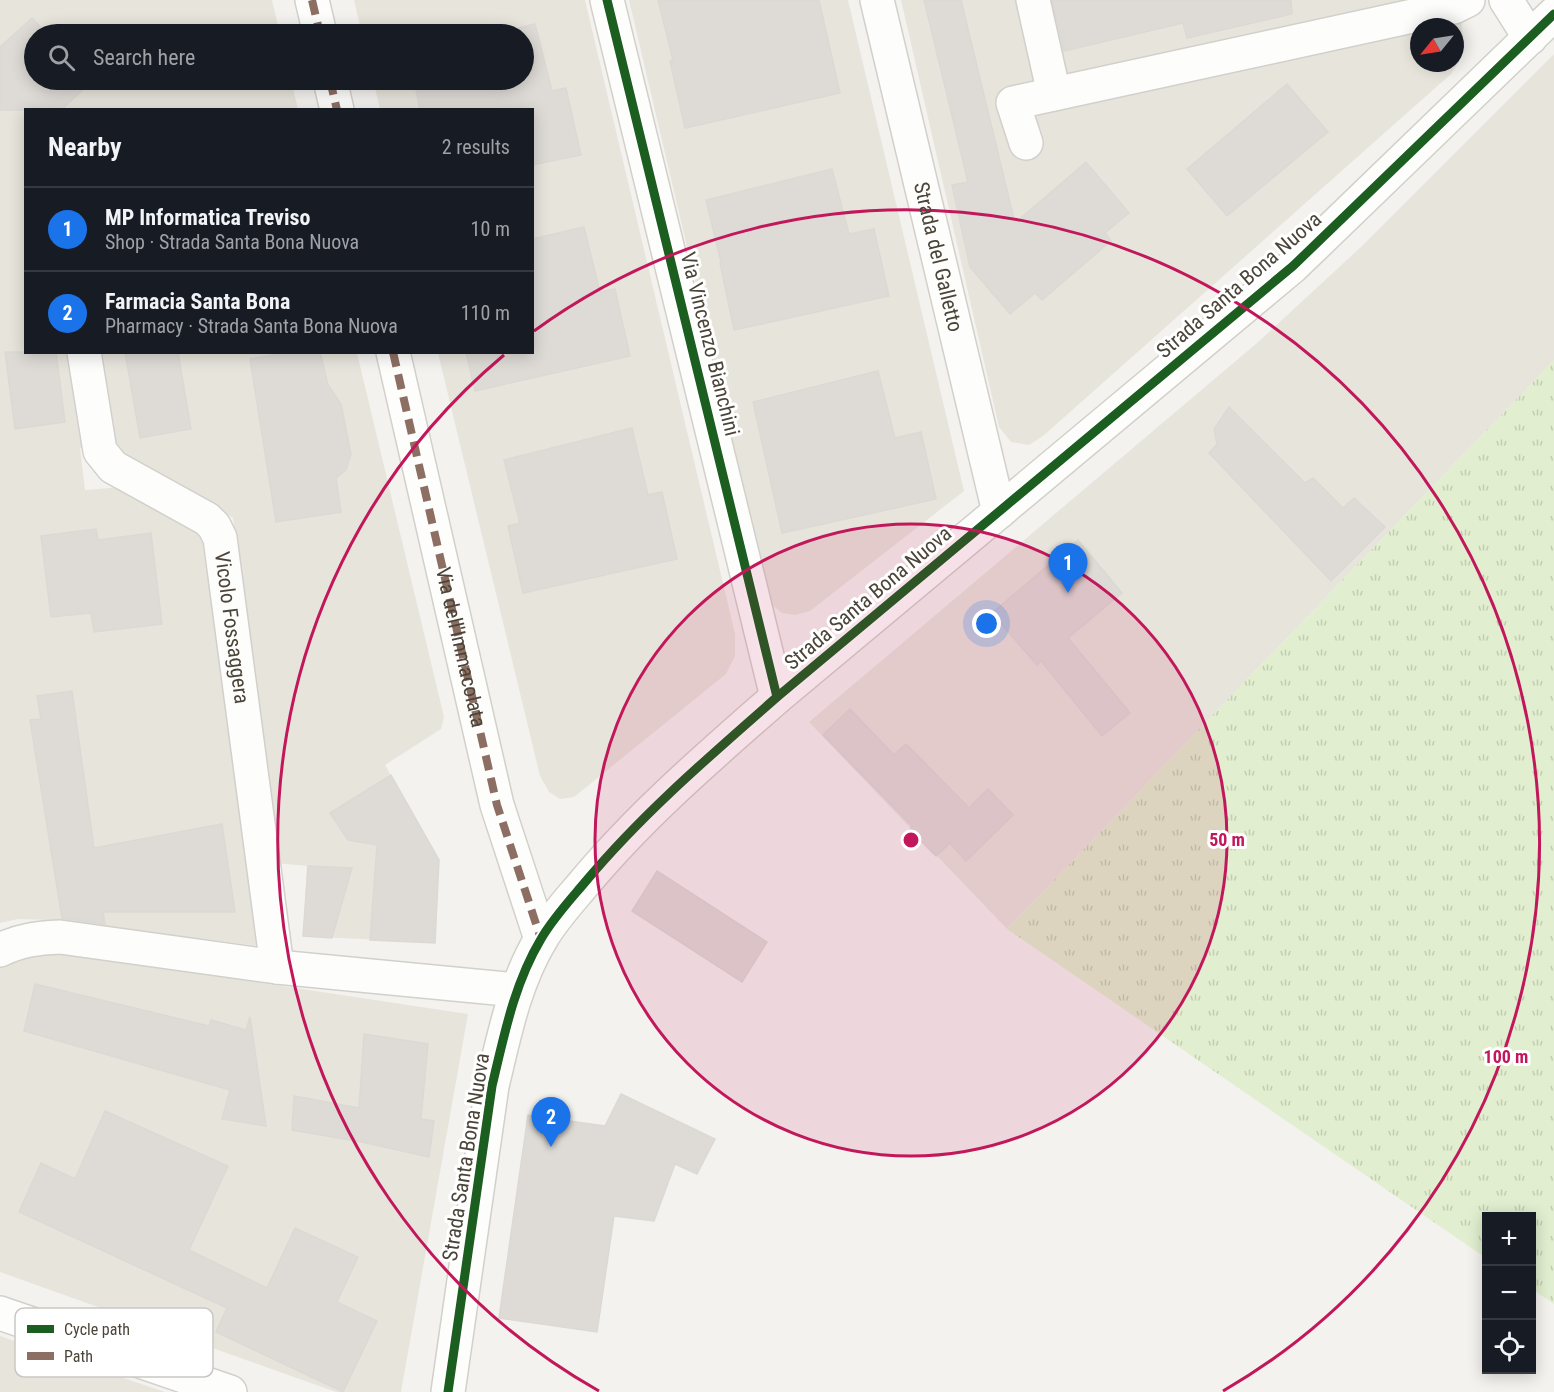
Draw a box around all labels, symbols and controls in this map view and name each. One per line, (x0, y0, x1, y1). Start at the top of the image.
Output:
north arrow (1410, 18, 1464, 72)
search box (24, 24, 534, 90)
icon: search (45, 41, 78, 74)
text: Search here (93, 45, 195, 70)
text: Nearby (48, 132, 122, 162)
text: 2 results (442, 135, 510, 159)
street label: Strada del Galletto (909, 180, 968, 334)
text: MP Informatica Treviso (105, 205, 310, 230)
street label: Strada Santa Bona Nuova (1152, 207, 1326, 363)
text: 1 (62, 217, 73, 241)
text: 10 m (471, 217, 510, 241)
text: Shop · Strada Santa Bona Nuova (105, 230, 359, 254)
street label: Via Vincenzo Bianchini (676, 250, 744, 438)
text: Farmacia Santa Bona (105, 289, 290, 314)
text: 2 (62, 301, 73, 325)
text: 110 m (461, 301, 510, 325)
text: Pharmacy · Strada Santa Bona Nuova (105, 314, 398, 338)
street label: Strada Santa Bona Nuova (780, 521, 956, 675)
pin: 1 (1048, 544, 1088, 593)
street label: Vicolo Fossaggera (210, 550, 254, 705)
street label: Via dell'Immacolata (431, 565, 491, 730)
your location (972, 609, 1001, 638)
text: 50 m (1209, 829, 1245, 850)
centre of rings (901, 830, 921, 850)
text: 100 m (1484, 1046, 1528, 1067)
street label: Strada Santa Bona Nuova (438, 1051, 494, 1263)
pin: 2 (532, 1098, 570, 1147)
map controls (1482, 1212, 1536, 1374)
button: + (1482, 1212, 1536, 1266)
button: − (1482, 1266, 1536, 1320)
legend (15, 1308, 213, 1377)
text: Cycle path (64, 1320, 130, 1339)
button: locate (1482, 1320, 1536, 1374)
text: Path (64, 1347, 93, 1366)

